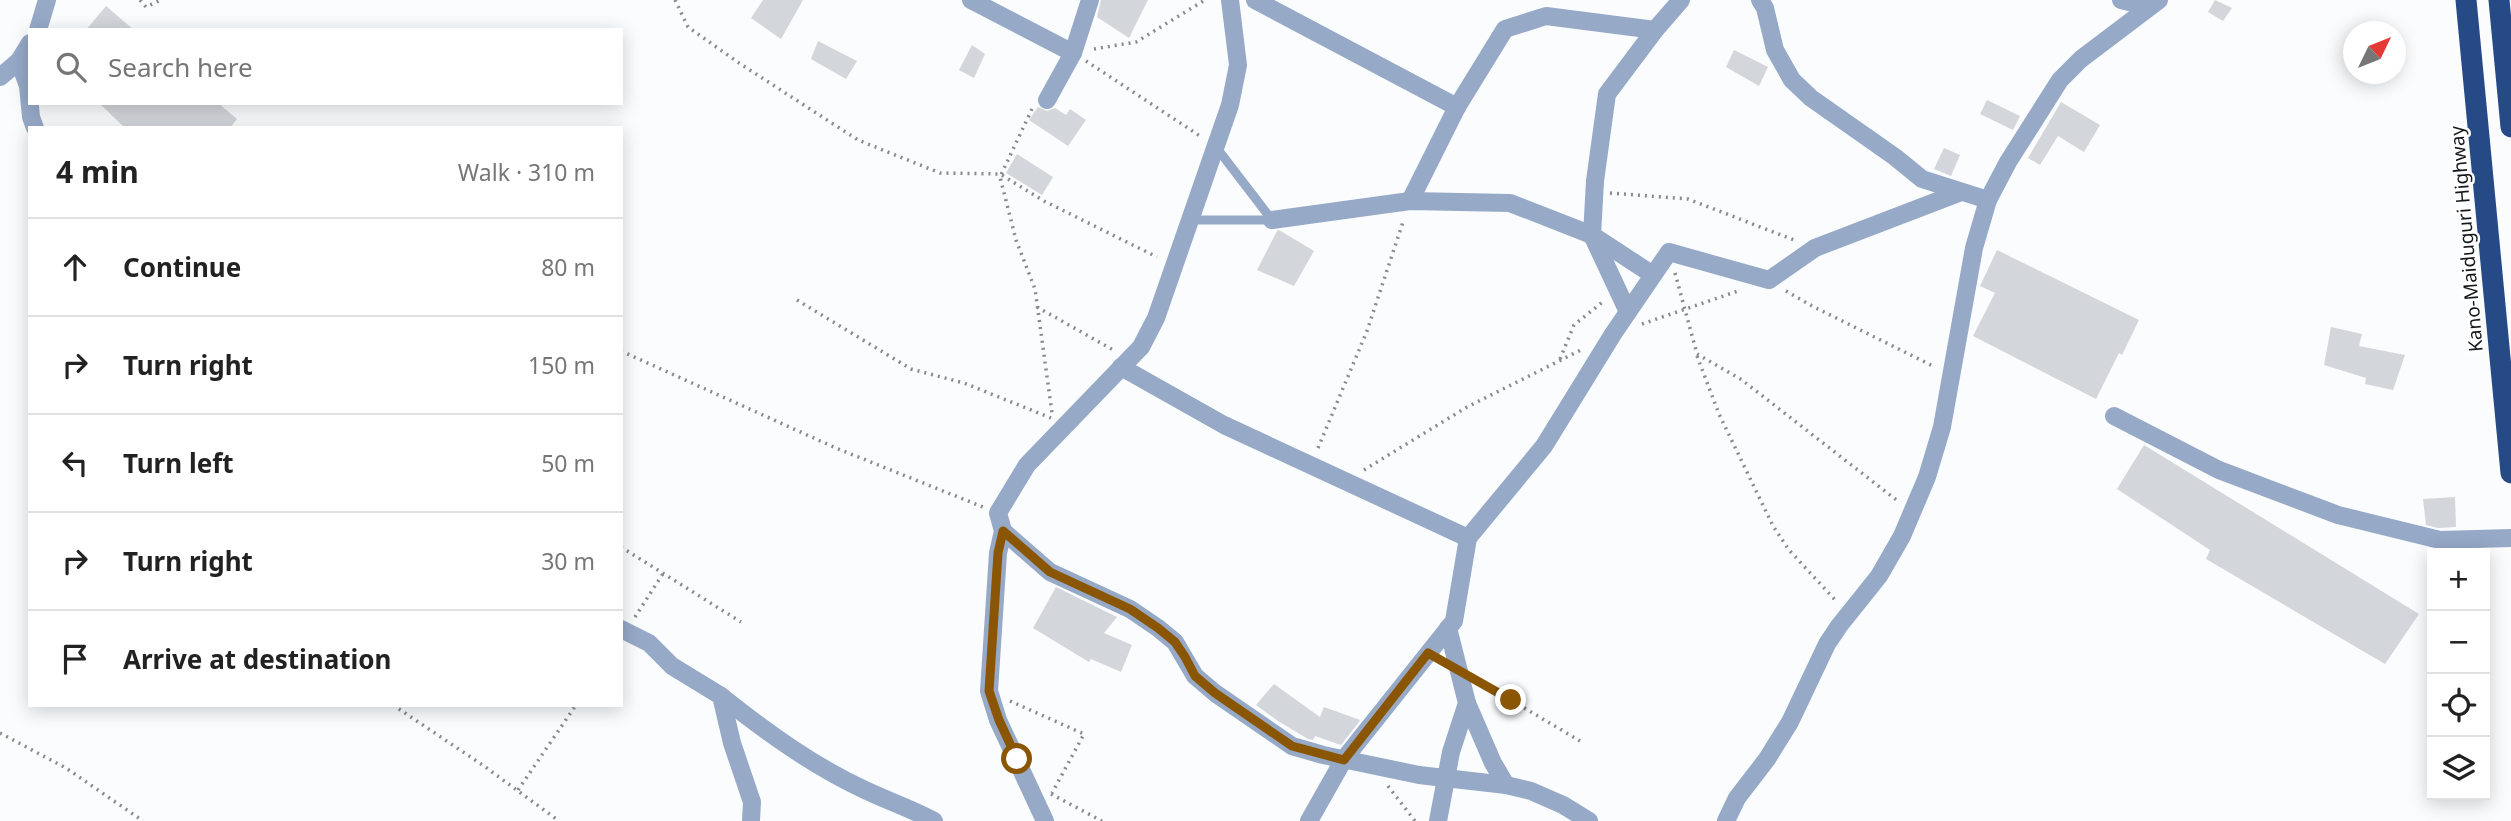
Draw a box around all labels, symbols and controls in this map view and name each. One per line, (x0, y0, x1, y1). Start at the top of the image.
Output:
north arrow (2343, 21, 2406, 84)
search box (28, 28, 623, 105)
icon: search (52, 48, 90, 86)
text: Search here (108, 49, 253, 85)
street label: Kano-Maiduguri Highway (2443, 125, 2489, 353)
text: 4 min (56, 151, 139, 192)
text: Walk · 310 m (458, 156, 595, 188)
icon: ahead (56, 248, 94, 286)
text: Continue (123, 249, 241, 285)
text: 80 m (541, 251, 595, 283)
icon: right (56, 346, 94, 384)
text: Turn right (123, 347, 253, 383)
text: 150 m (528, 349, 595, 381)
icon: left (56, 444, 94, 482)
text: Turn left (123, 445, 234, 481)
text: 50 m (541, 447, 595, 479)
icon: right (56, 542, 94, 580)
text: Turn right (123, 543, 253, 579)
text: 30 m (541, 545, 595, 577)
map controls (2427, 548, 2490, 800)
button: + (2427, 548, 2490, 611)
button: − (2427, 611, 2490, 674)
icon: arrive (56, 640, 94, 678)
text: Arrive at destination (123, 641, 392, 677)
button: locate (2427, 674, 2490, 737)
route end (1495, 684, 1526, 715)
button: layers (2427, 737, 2490, 800)
route start (1001, 743, 1032, 774)

